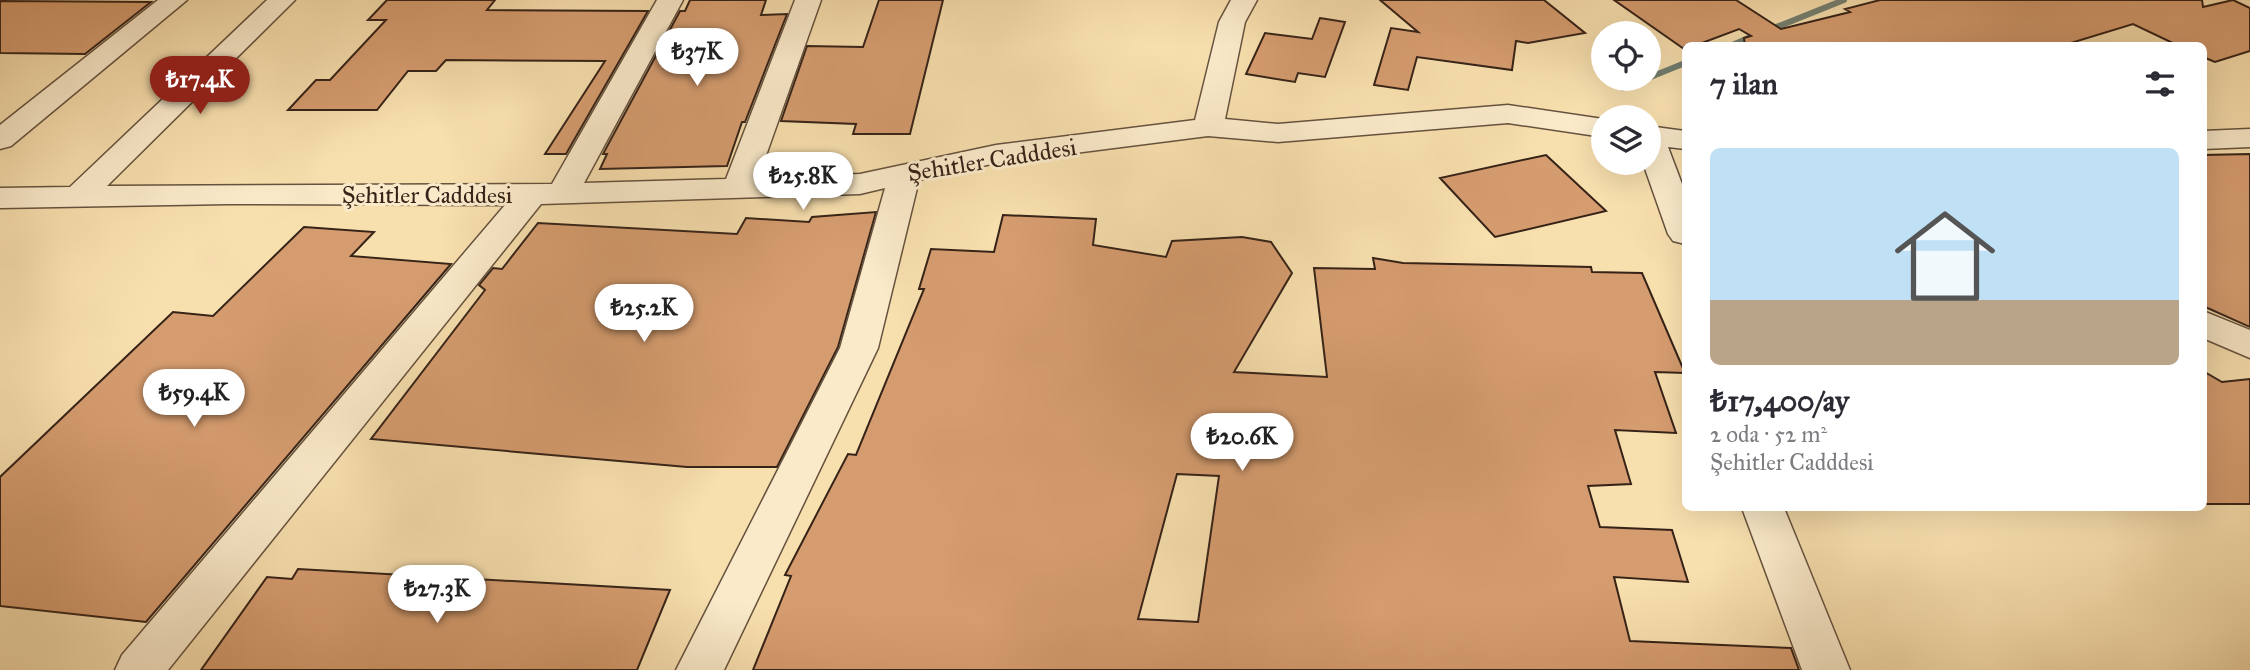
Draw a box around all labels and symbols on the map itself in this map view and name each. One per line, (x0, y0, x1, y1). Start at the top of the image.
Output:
pin: ₺37K (656, 28, 738, 88)
pin: ₺17.4K (143, 57, 257, 116)
street label: Şehitler Cadddesi (905, 132, 1079, 188)
pin: ₺25.8K (746, 152, 860, 212)
street label: Şehitler Cadddesi (342, 180, 513, 210)
pin: ₺25.2K (587, 284, 701, 344)
pin: ₺59.4K (137, 370, 251, 429)
pin: ₺20.6K (1185, 414, 1299, 473)
pin: ₺27.3K (380, 566, 494, 625)

